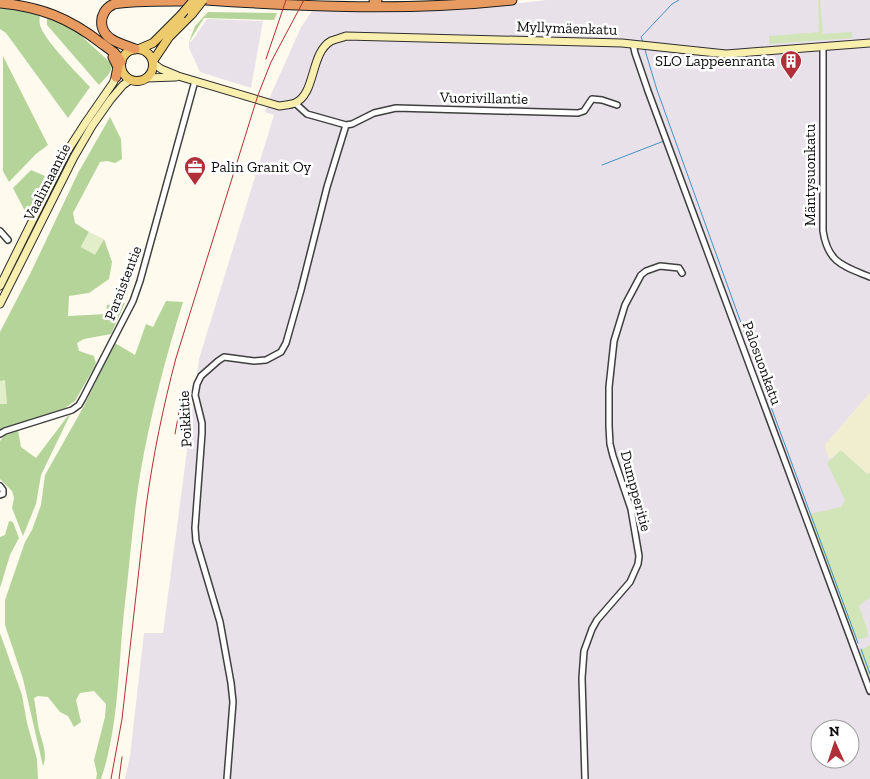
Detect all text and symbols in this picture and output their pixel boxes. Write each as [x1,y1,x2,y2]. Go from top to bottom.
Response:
street label: Myllymäenkatu [516,17,618,39]
building icon: SLO Lappeenranta [779,49,803,80]
place label: SLO Lappeenranta [655,52,775,70]
street label: Vuorivillantie [439,88,528,108]
street label: Mäntysuonkatu [801,123,819,226]
street label: Vaalimaantie [19,140,74,225]
office icon: Palin Granit Oy [183,155,207,186]
place label: Palin Granit Oy [211,158,312,176]
street label: Paraistentie [101,243,145,323]
street label: Palosuonkatu [739,319,786,408]
street label: Poikkitie [175,390,195,448]
street label: Dumpperitie [617,449,655,533]
north arrow [810,719,860,769]
text: N [829,723,840,740]

